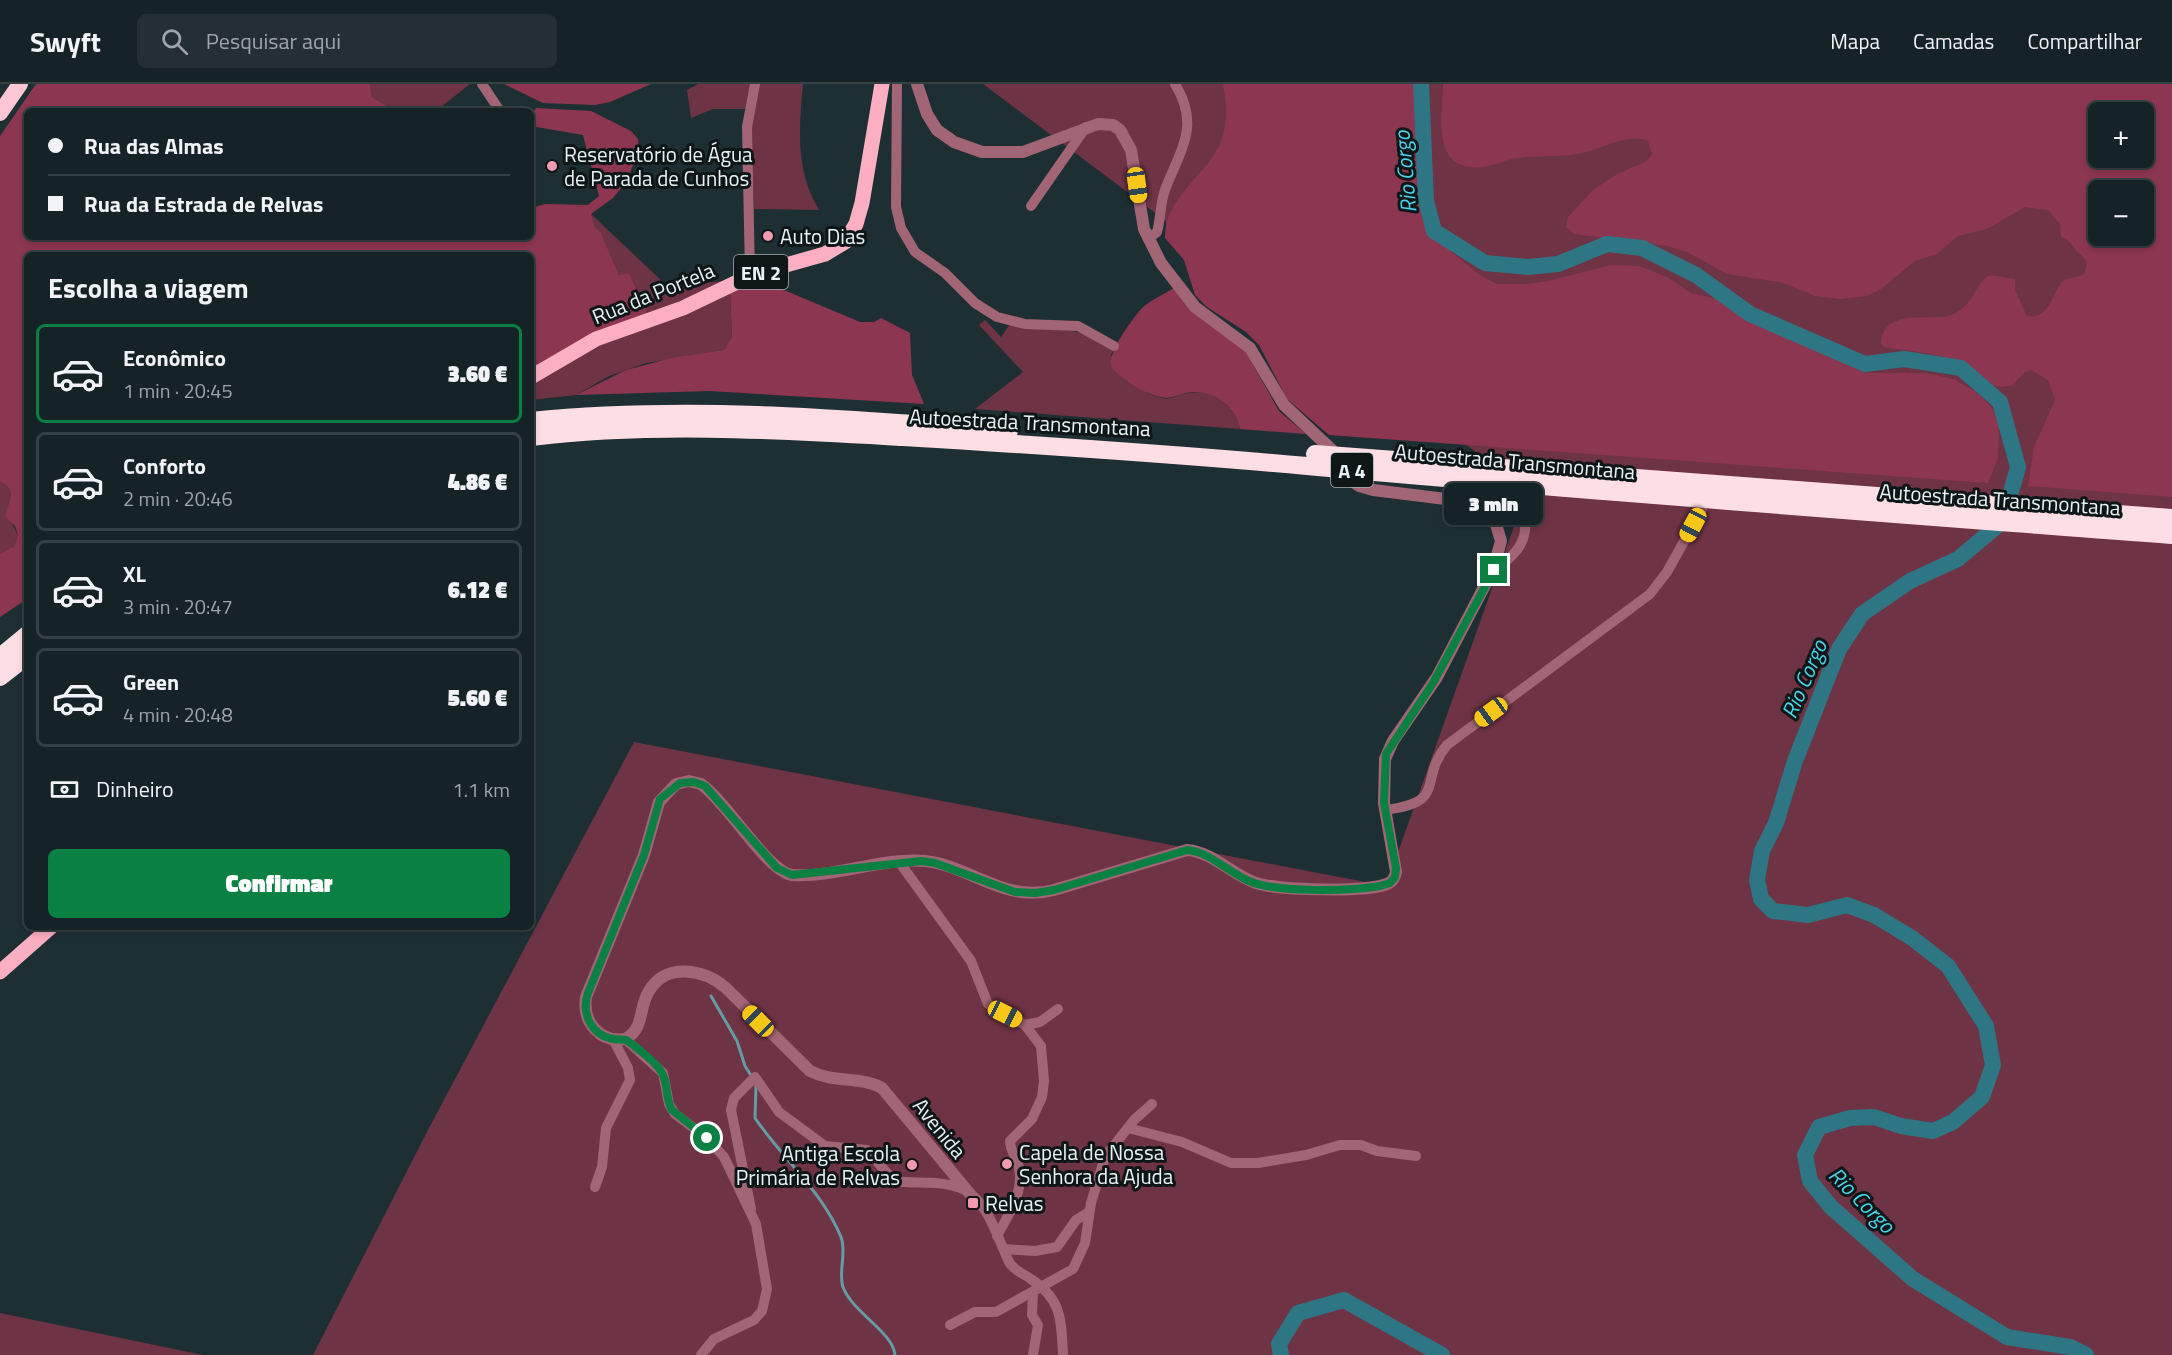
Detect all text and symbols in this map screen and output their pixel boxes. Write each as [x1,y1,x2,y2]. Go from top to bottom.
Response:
search box [137,14,557,68]
text: Swyft [30,20,101,63]
text: Pesquisar aqui [206,24,341,58]
icon: search [158,25,191,58]
text: Mapa [1830,25,1880,57]
text: Camadas [1913,25,1994,57]
text: Compartilhar [2027,25,2142,57]
map controls [2088,102,2154,246]
button: + [2088,102,2154,168]
water label: Rio Corgo [1384,128,1426,215]
text: Rua das Almas [84,129,224,163]
place label: Reservatório de Água de Parada de Cunhos [564,138,753,194]
marker: Reservatório de Água de Parada de Cunhos [545,159,559,173]
car [1126,166,1148,204]
button: − [2088,180,2154,246]
text: Rua da Estrada de Relvas [84,187,323,221]
place label: Auto Dias [780,220,865,252]
marker: Auto Dias [761,229,775,243]
street label: Rua da Portela [587,254,719,332]
road number: EN 2 [734,255,788,289]
text: Escolha a viagem [48,267,249,308]
text: Econômico [123,341,226,375]
icon: car [51,347,105,401]
text: 3.60 € [448,357,507,391]
text: 1 min · 20:45 [123,375,233,406]
street label: Autoestrada Transmontana [909,400,1152,444]
street label: Autoestrada Transmontana [1393,435,1637,488]
text: Conforto [123,449,206,483]
road number: A 4 [1331,453,1373,487]
icon: car [51,455,105,509]
text: 4.86 € [448,465,507,499]
street label: Autoestrada Transmontana [1878,475,2122,523]
text: 2 min · 20:46 [123,483,233,514]
callout: 3 min [1444,483,1544,525]
text: 3 min [1469,488,1518,519]
car [1677,505,1709,545]
route end [1480,556,1507,583]
text: XL [123,557,146,591]
icon: car [51,563,105,617]
text: 6.12 € [448,573,507,607]
text: 3 min · 20:47 [123,591,233,622]
water label: Rio Corgo [1772,633,1836,724]
text: Green [123,665,179,699]
icon: car [51,671,105,725]
text: 5.60 € [448,681,507,715]
car [1471,694,1511,730]
text: 4 min · 20:48 [123,699,233,730]
text: Dinheiro [96,772,174,806]
icon: cash [48,773,81,806]
text: 1.1 km [453,774,510,805]
button: Confirmar [48,849,510,918]
car [985,998,1025,1030]
car [739,1002,777,1040]
street label: Avenida [905,1091,975,1166]
route start [693,1124,720,1151]
place label: Capela de Nossa Senhora da Ajuda [1019,1136,1174,1192]
place label: Antiga Escola Primária de Relvas [736,1137,900,1193]
marker: Capela de Nossa Senhora da Ajuda [1000,1157,1014,1171]
marker: Antiga Escola Primária de Relvas [905,1158,919,1172]
water label: Rio Corgo [1821,1159,1904,1242]
place label: Relvas [985,1187,1043,1219]
marker: Relvas [966,1196,980,1210]

